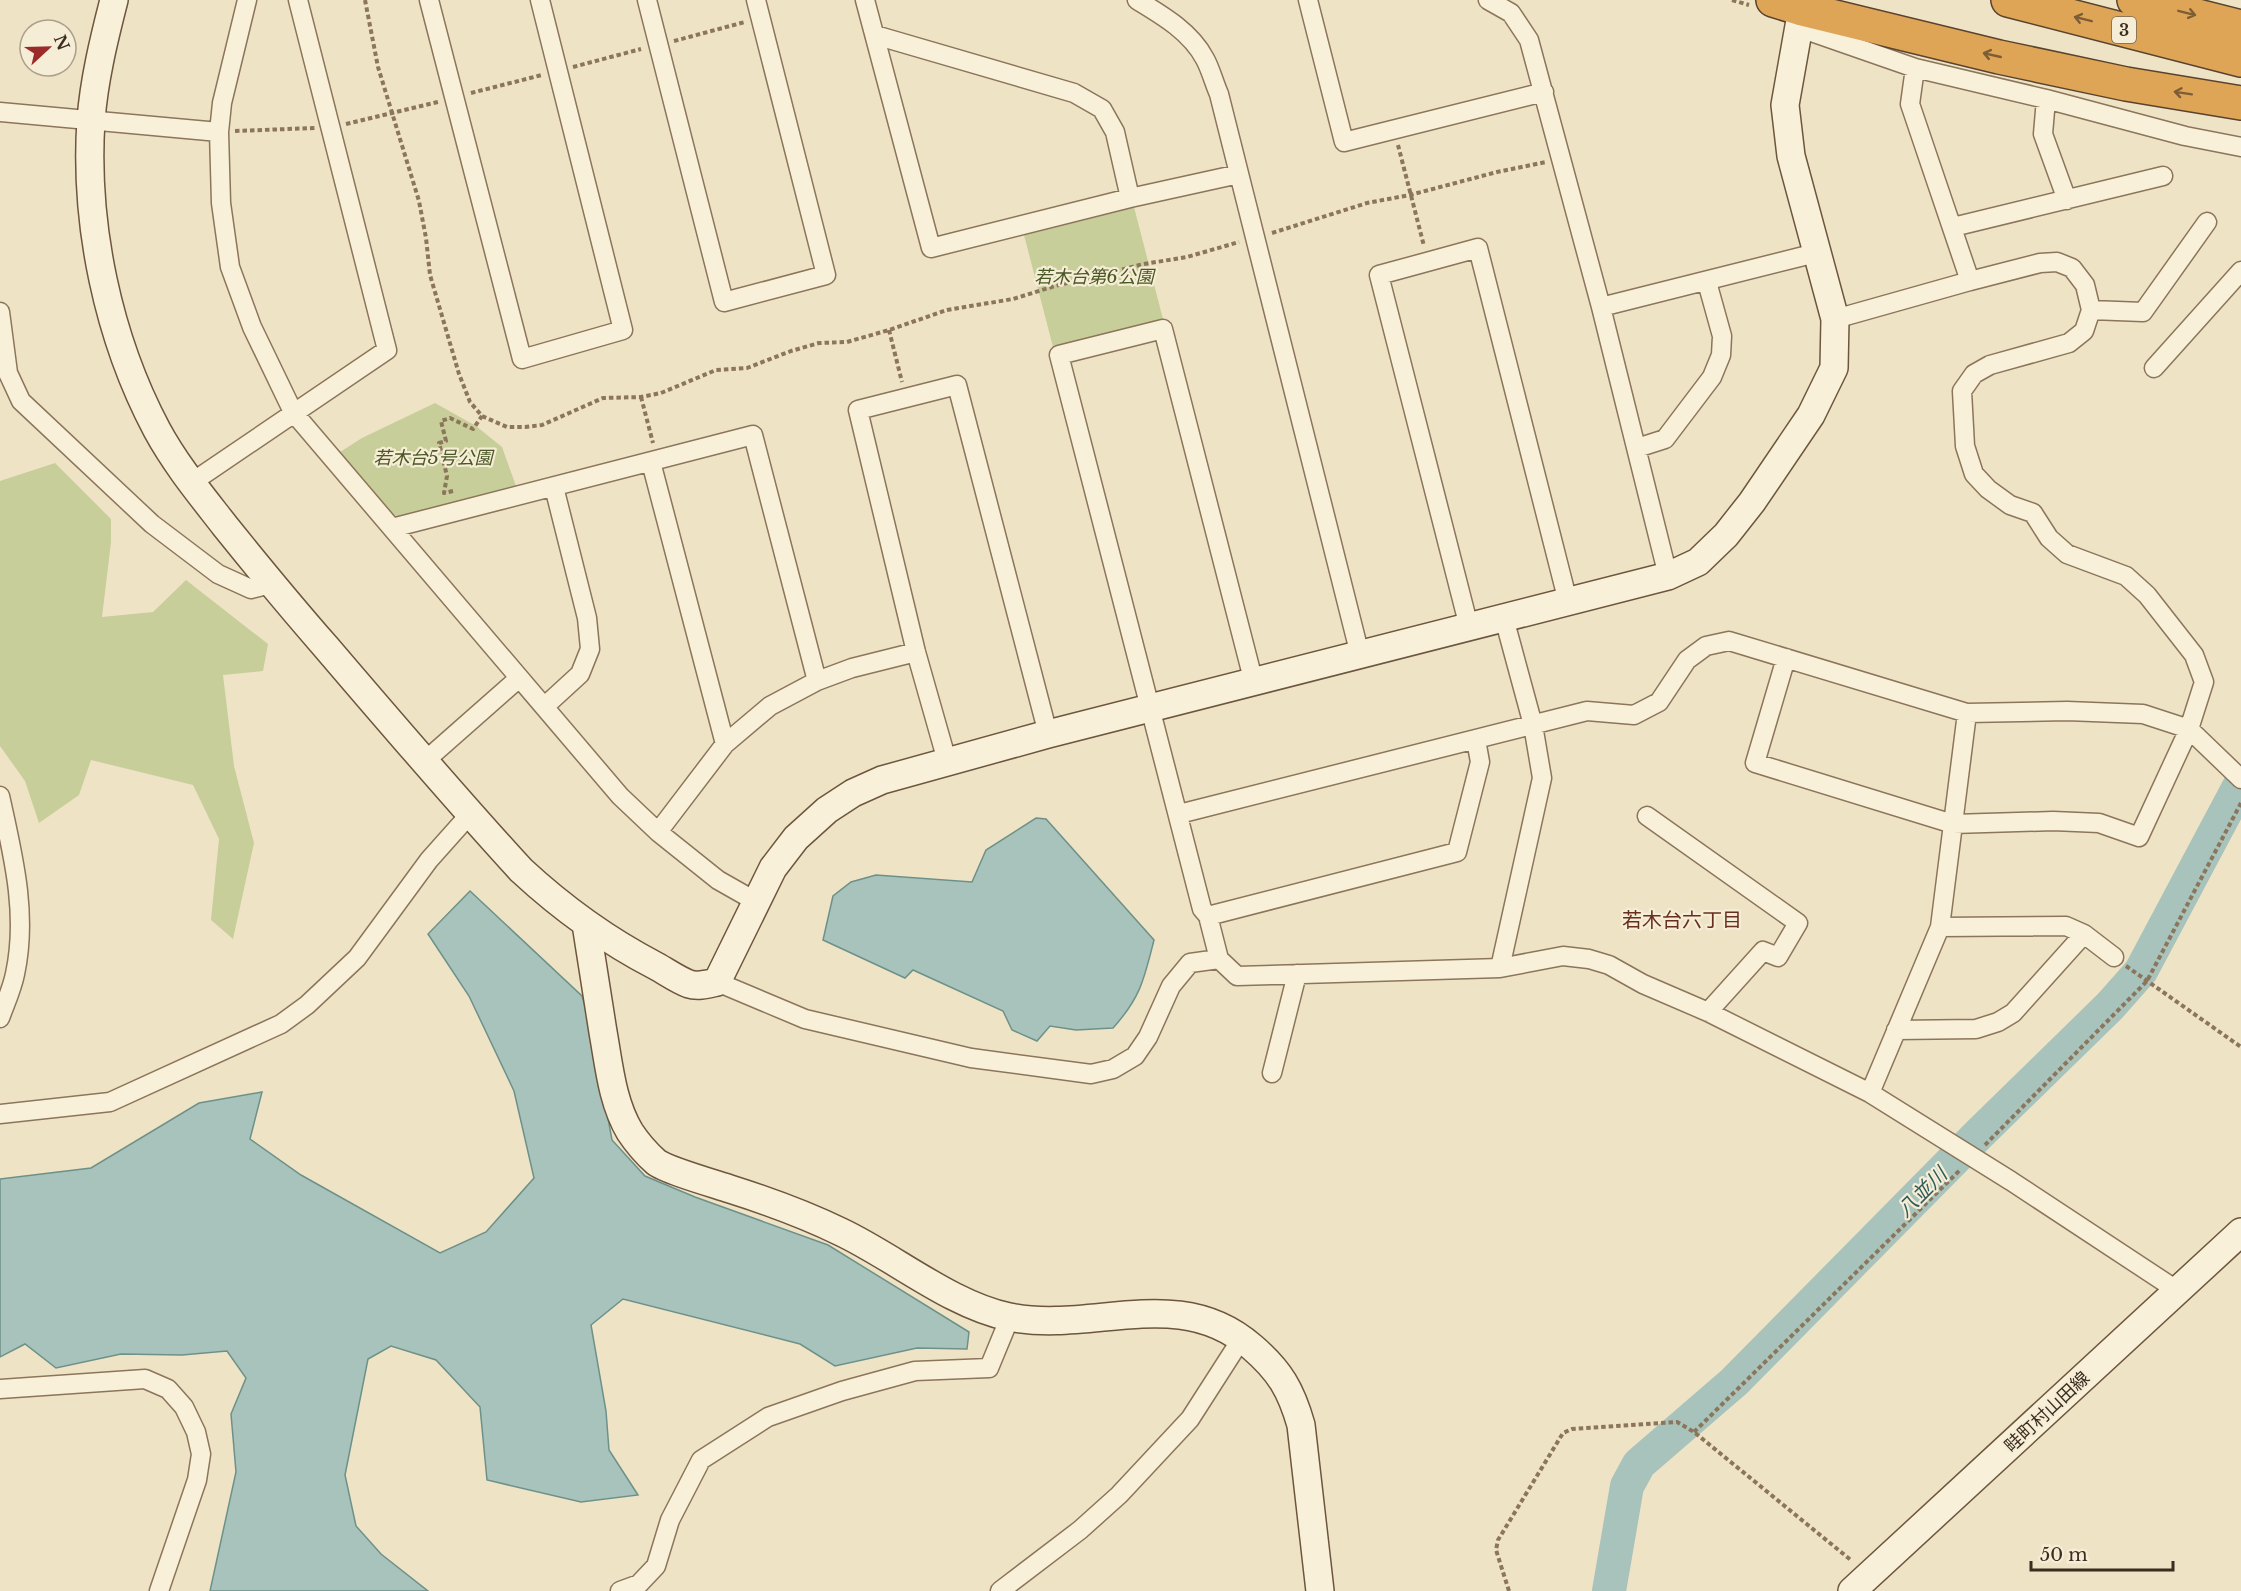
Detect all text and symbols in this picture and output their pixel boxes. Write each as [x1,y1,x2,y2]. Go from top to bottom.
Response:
one-way arrow [2178,8,2197,20]
one-way arrow [2073,13,2092,24]
road number: 3 [2112,17,2136,43]
north arrow [18,18,78,78]
text: N [50,32,74,53]
one-way arrow [1983,49,2002,60]
one-way arrow [2174,87,2194,98]
park label: 若木台第6公園 [1034,266,1157,288]
park label: 若木台5号公園 [374,447,495,469]
district label: 若木台六丁目 [1622,908,1742,932]
water label: 八並川 [1892,1161,1953,1222]
street label: 畦町村山田線 [2000,1367,2094,1457]
scale bar [2031,1534,2174,1572]
text: 50 m [2040,1544,2088,1566]

